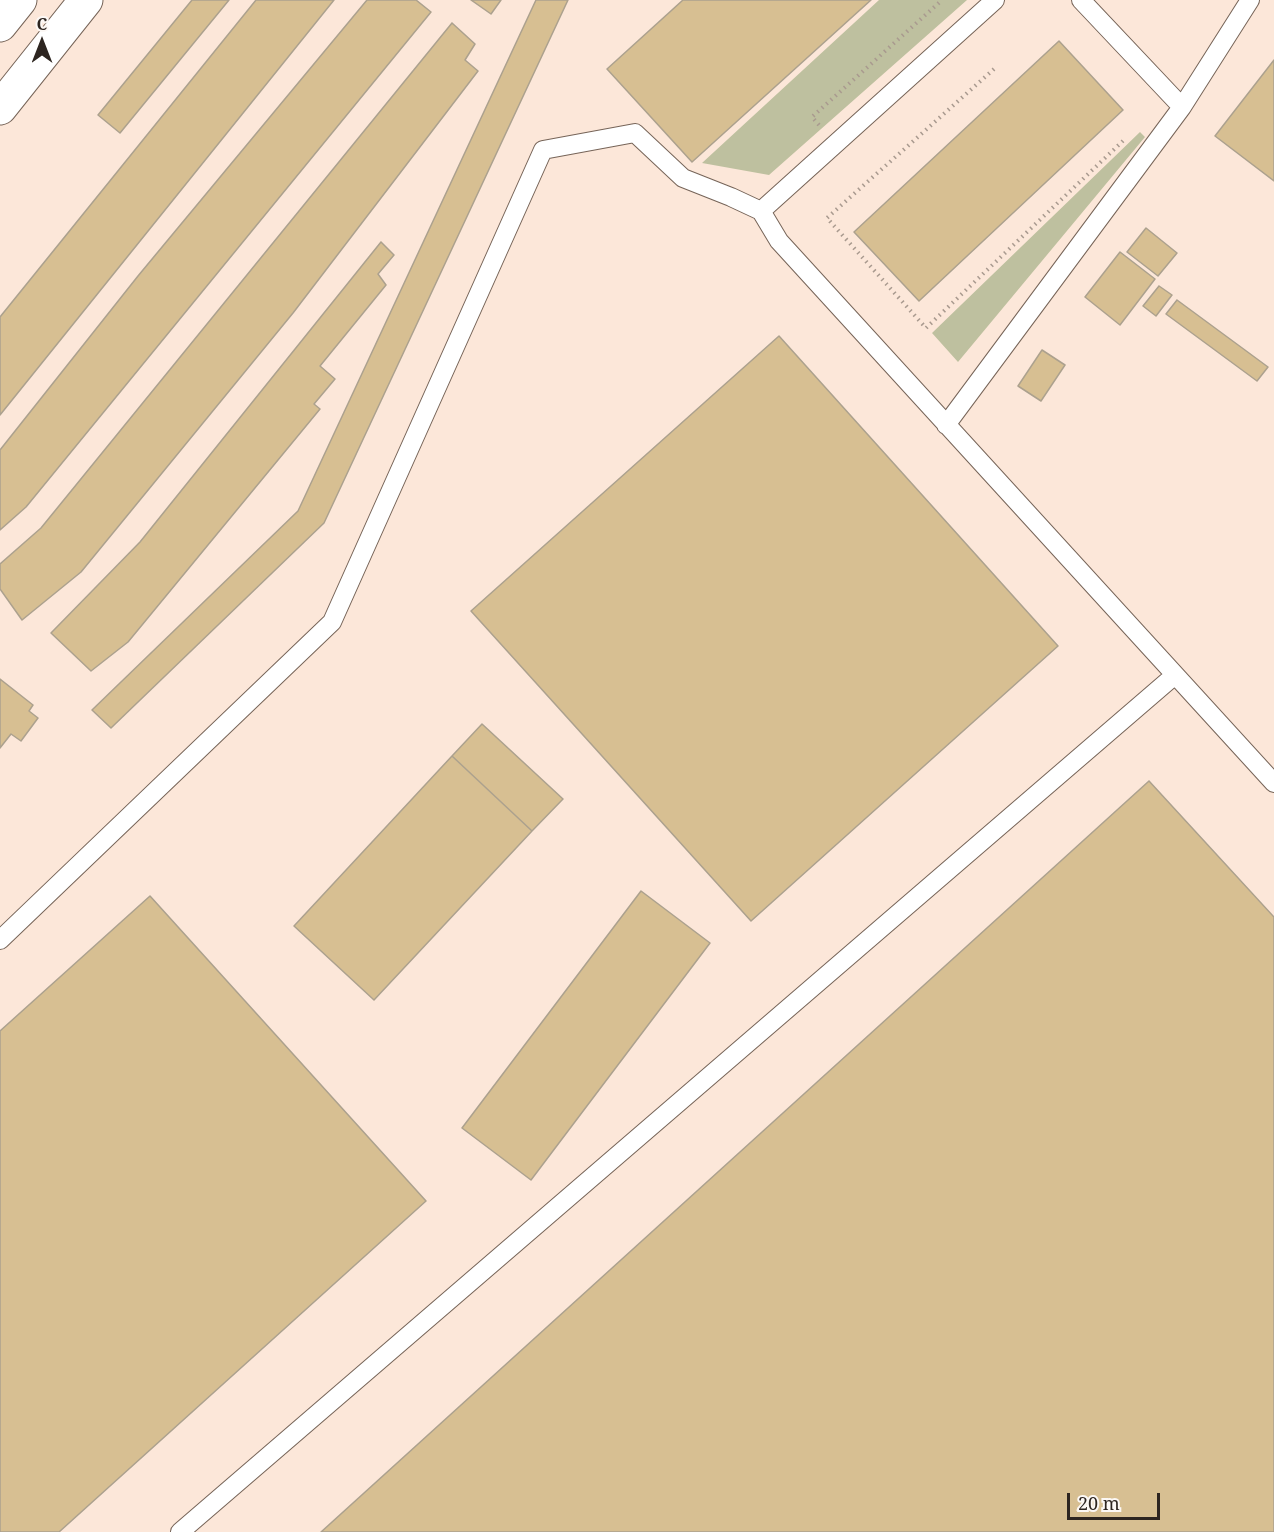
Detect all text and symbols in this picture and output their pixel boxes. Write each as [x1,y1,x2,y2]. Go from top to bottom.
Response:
north arrow [12,12,72,72]
text: С [37,13,47,35]
scale bar [1070,1481,1163,1519]
text: 20 m [1078,1491,1120,1515]

